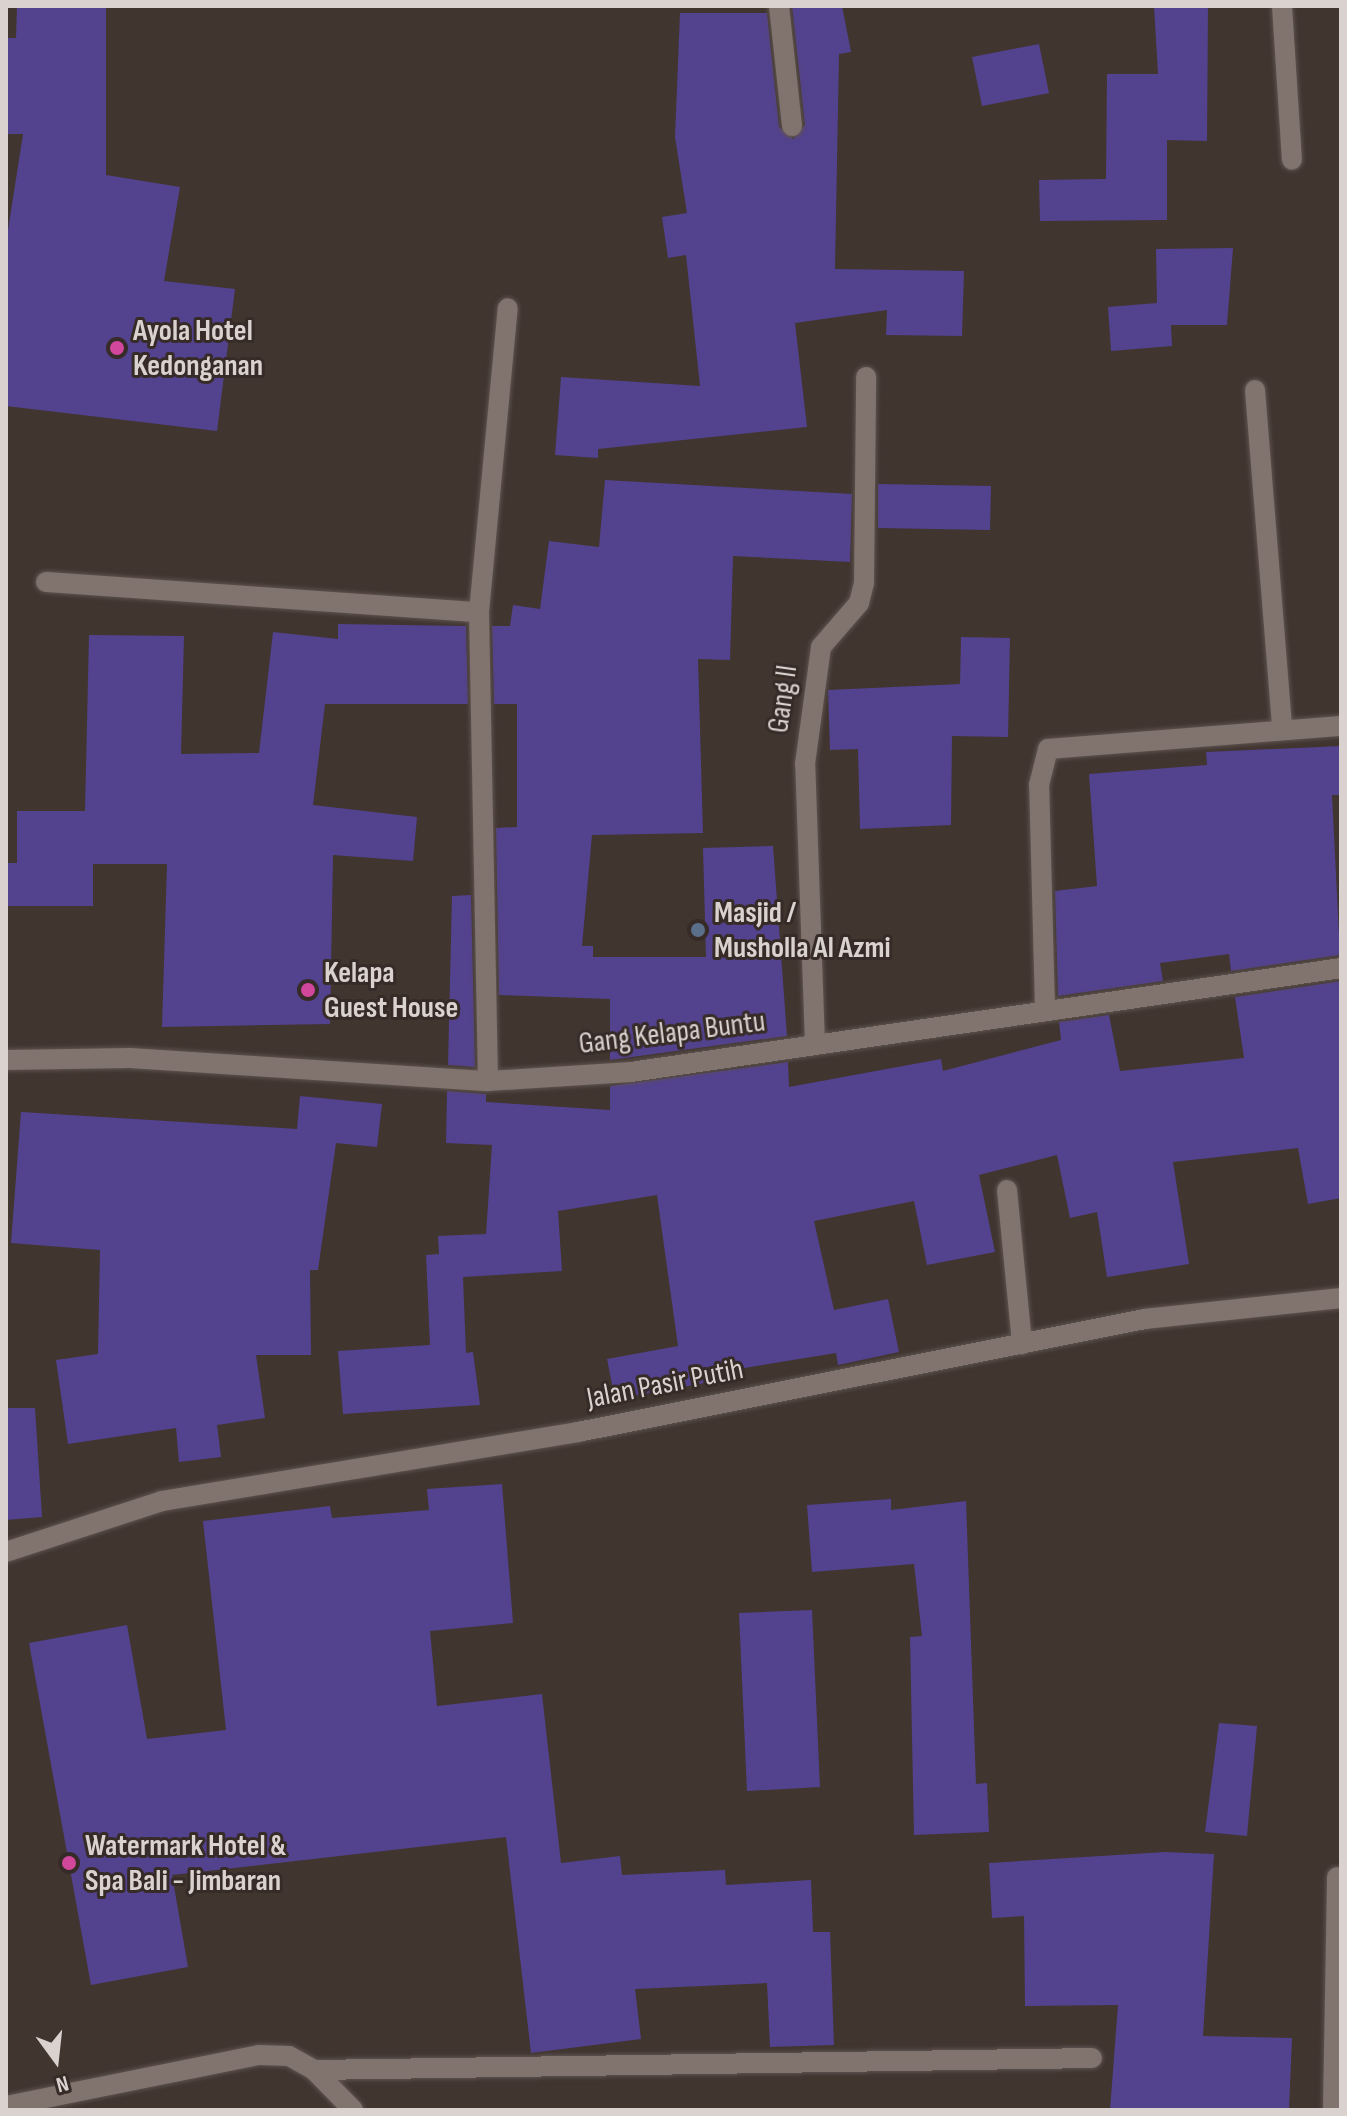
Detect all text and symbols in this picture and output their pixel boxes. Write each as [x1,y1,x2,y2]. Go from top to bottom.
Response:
place label: Ayola Hotel Kedonganan [133,313,263,384]
marker: Ayola Hotel Kedonganan [108,339,126,357]
street label: Gang II [760,663,806,735]
place label: Masjid / Musholla Al Azmi [714,895,891,966]
marker: Masjid / Musholla Al Azmi [689,921,707,939]
place label: Kelapa Guest House [324,955,458,1026]
marker: Kelapa Guest House [299,981,317,999]
street label: Gang Kelapa Buntu [577,1004,767,1062]
street label: Jalan Pasir Putih [584,1351,746,1417]
place label: Watermark Hotel & Spa Bali - Jimbaran [85,1828,286,1898]
marker: Watermark Hotel & Spa Bali - Jimbaran [60,1854,78,1872]
north arrow [16,2020,96,2100]
text: N [53,2069,72,2098]

